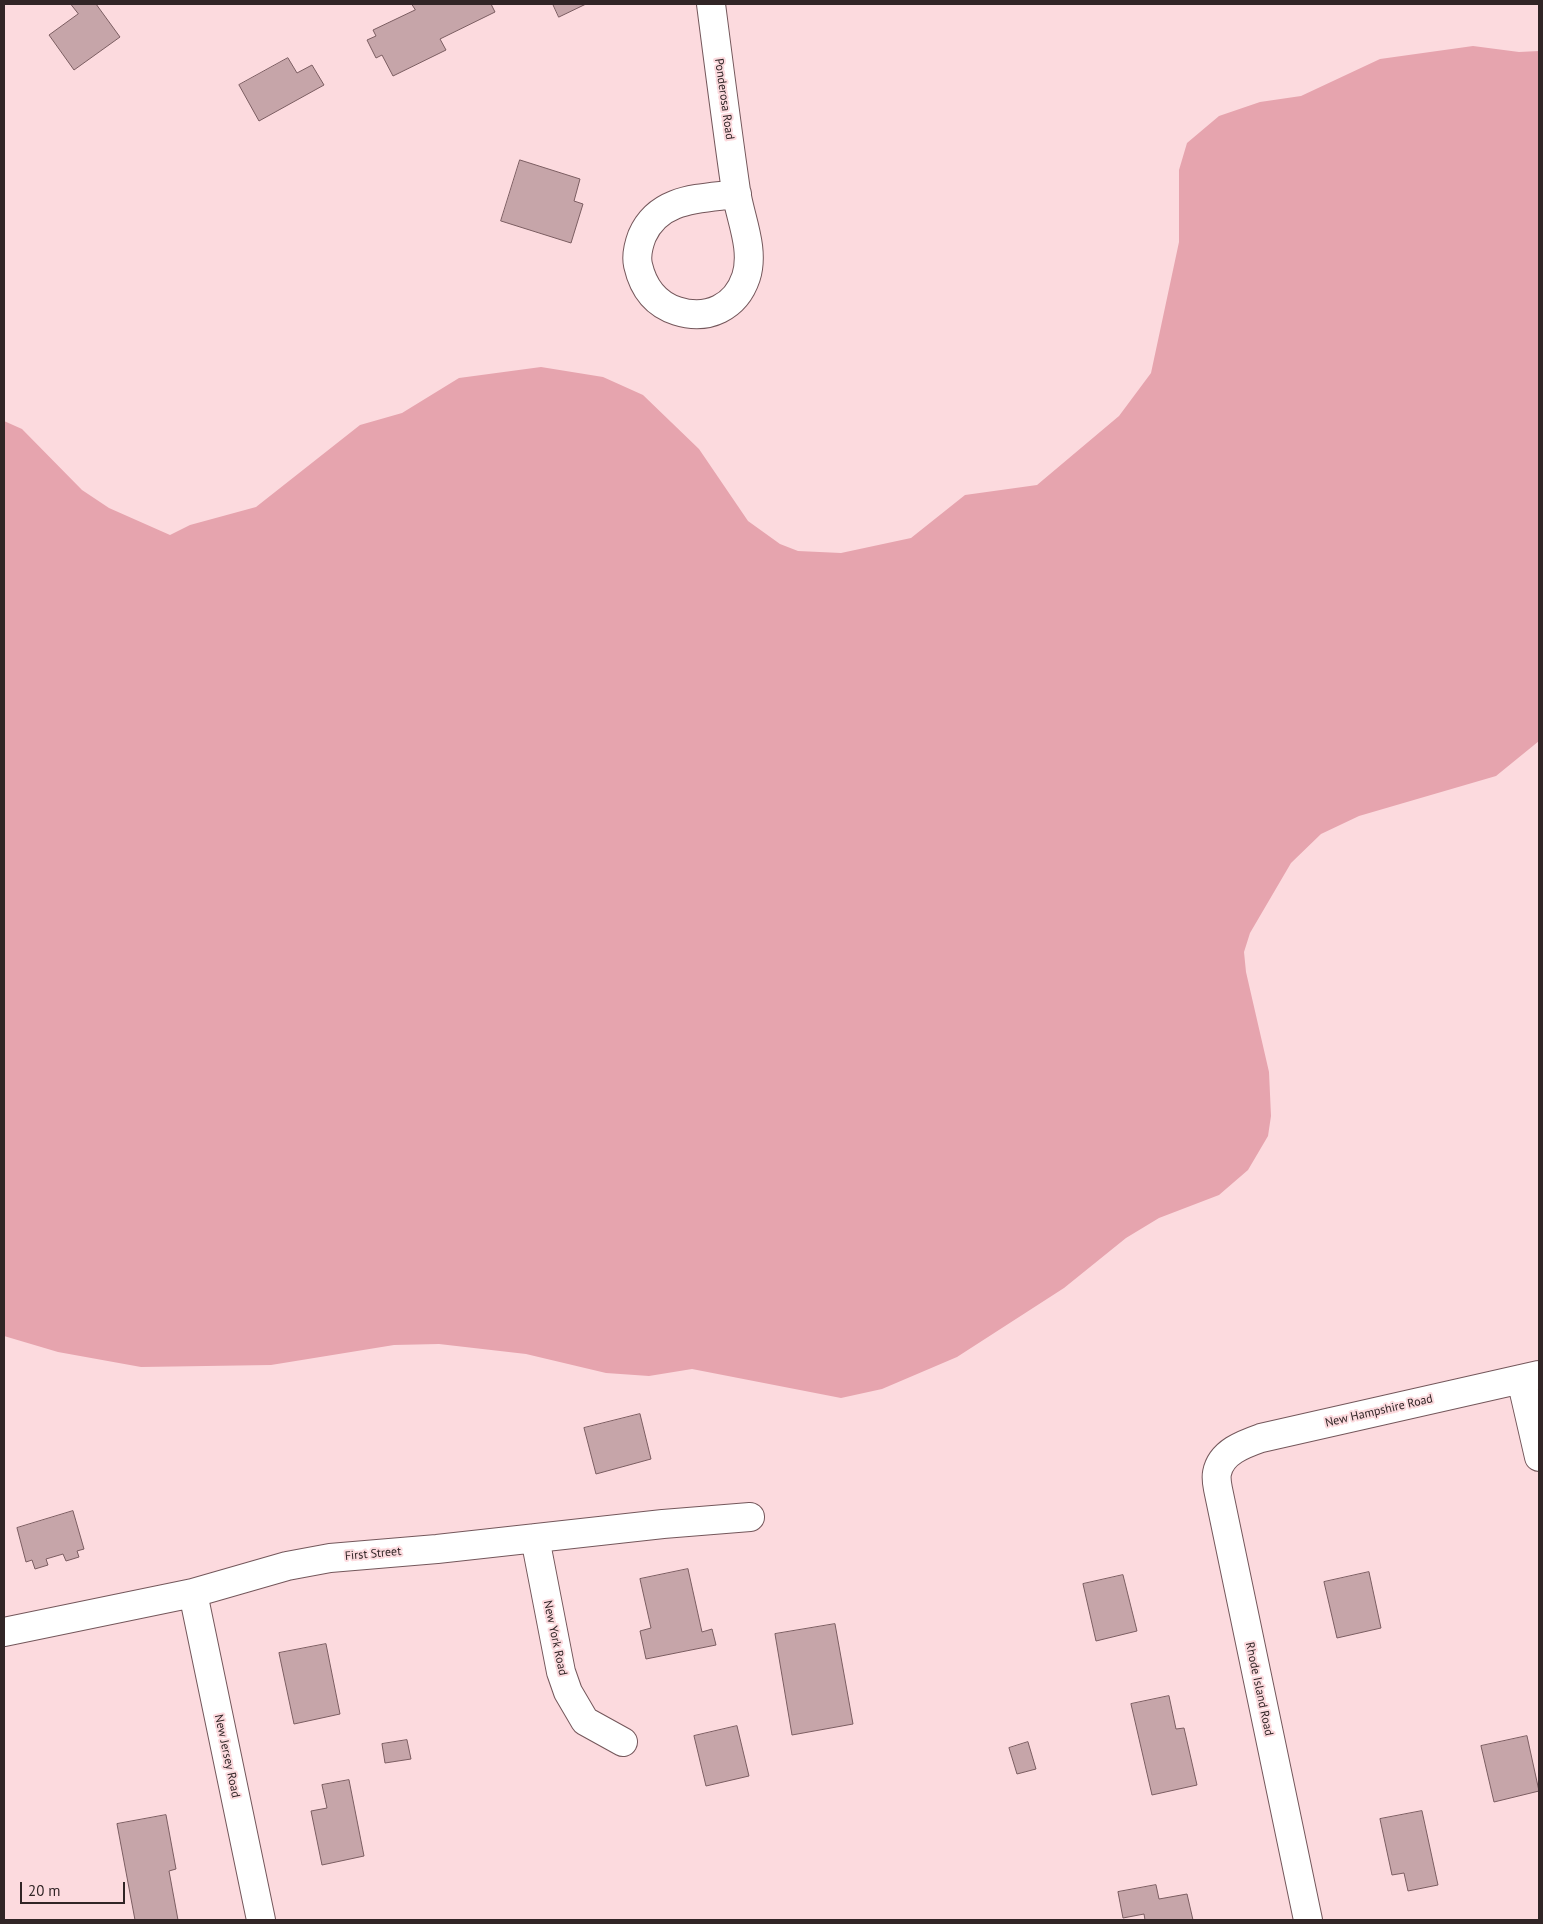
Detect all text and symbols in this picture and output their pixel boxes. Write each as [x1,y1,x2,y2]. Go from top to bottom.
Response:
street label: Ponderosa Road [711,57,737,141]
street label: New Hampshire Road [1324,1392,1434,1430]
street label: First Street [344,1544,402,1564]
street label: New York Road [540,1599,570,1677]
street label: Rhode Island Road [1242,1641,1276,1737]
street label: New Jersey Road [211,1713,243,1799]
scale bar [22,1872,128,1904]
text: 20 m [28,1881,61,1900]

